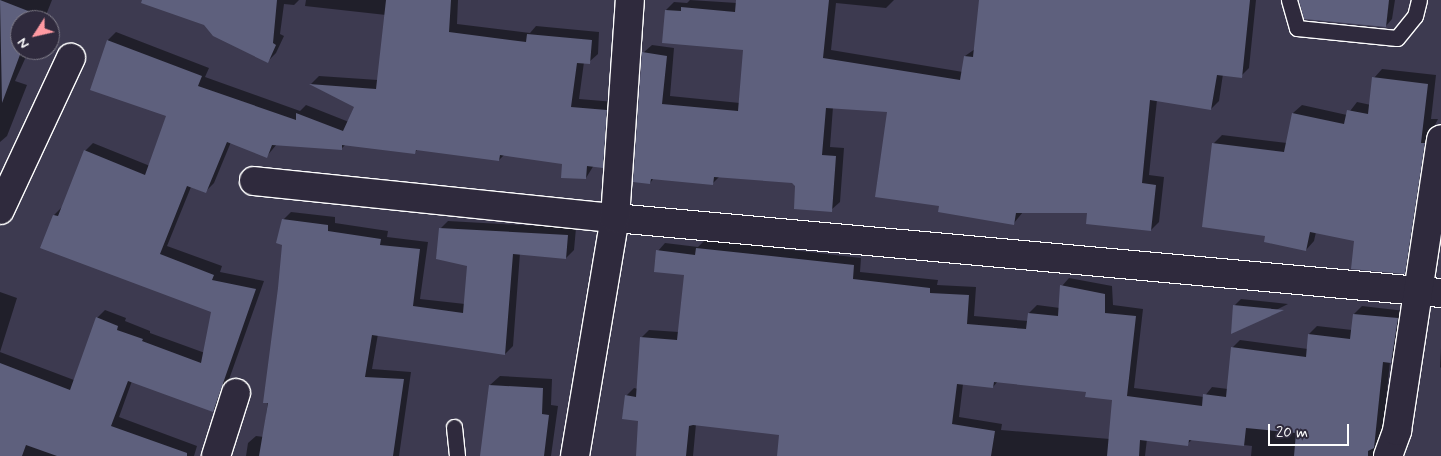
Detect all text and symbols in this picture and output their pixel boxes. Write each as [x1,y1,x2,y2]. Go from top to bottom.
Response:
north arrow [10,10,60,60]
text: N [13,34,34,52]
scale bar [1271,414,1352,446]
text: 20 m [1276,423,1308,443]

